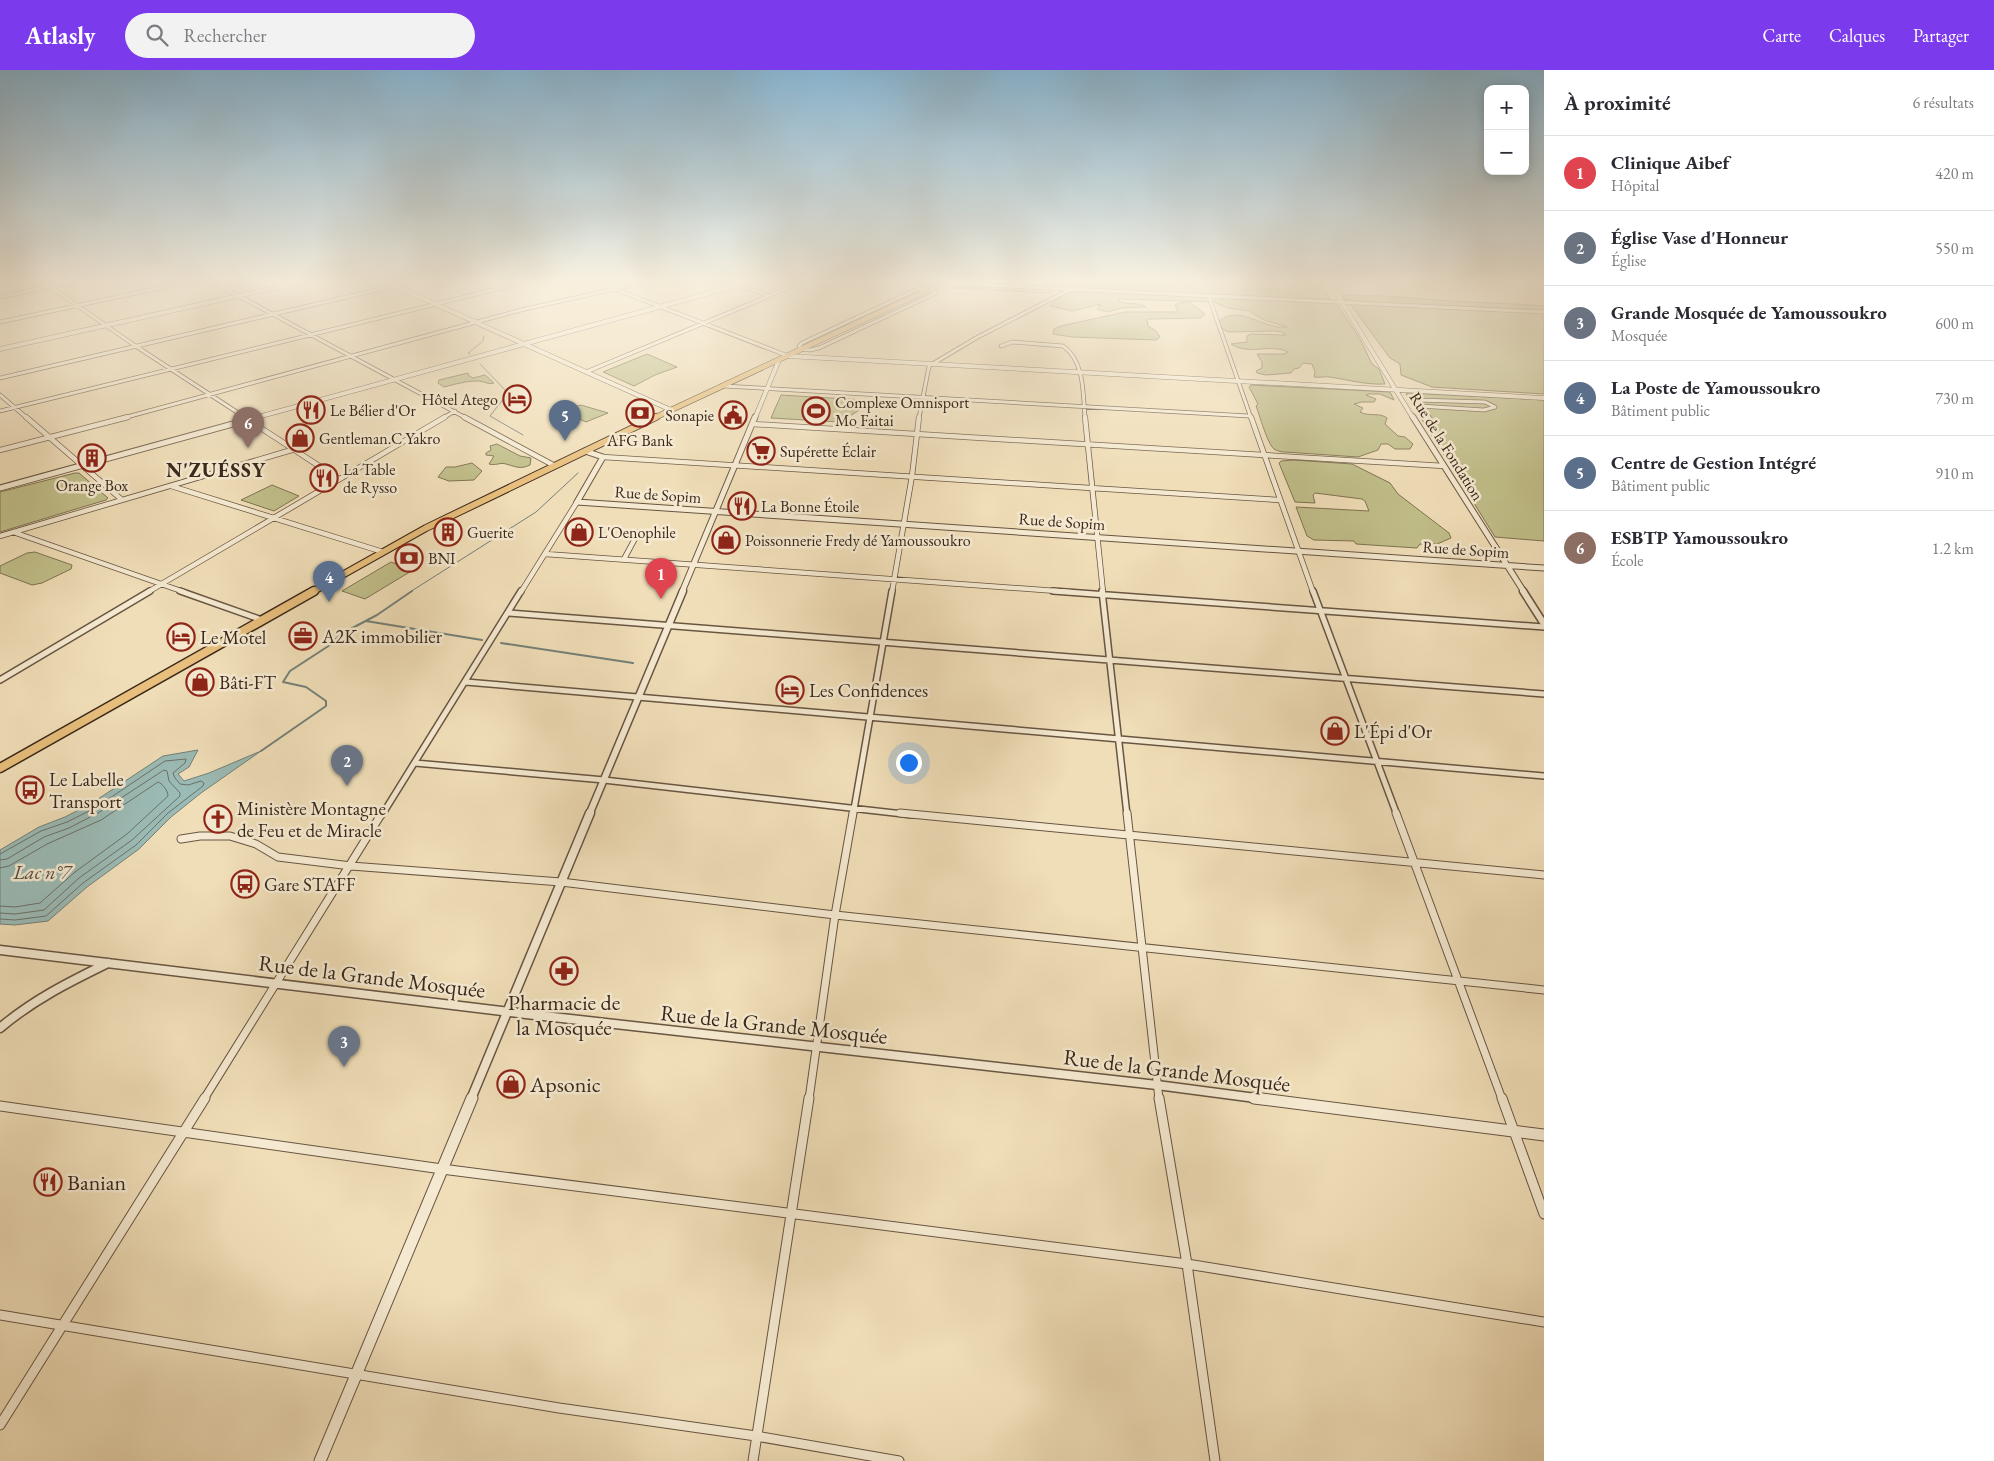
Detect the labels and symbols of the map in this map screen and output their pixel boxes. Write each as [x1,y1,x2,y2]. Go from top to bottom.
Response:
hotel icon: Hôtel Atego [502,384,532,414]
street label: Rue de la Fondation [1405,388,1489,505]
place label: Hôtel Atego [422,389,498,410]
place label: Complexe Omnisport Mo Faitai [835,392,969,431]
restaurant icon: Le Bélier d'Or [296,395,326,425]
sports icon: Complexe Omnisport Mo Faitai [801,396,831,426]
bank icon: AFG Bank [625,398,655,428]
place label: Le Bélier d'Or [330,400,416,421]
pin: 5 [549,400,581,441]
public building icon: Sonapie [718,400,748,430]
place label: Sonapie [665,405,714,426]
pin: 6 [232,407,264,448]
shop icon: Gentleman.C Yakro [285,423,315,453]
place label: Gentleman.C Yakro [319,428,440,449]
place label: AFG Bank [606,430,673,451]
supermarket icon: Supérette Éclair [746,436,776,466]
place label: Supérette Éclair [780,441,877,462]
building icon: Orange Box [77,443,107,473]
district label: N'ZUÉSSY [166,457,266,483]
place label: La Table de Rysso [343,459,397,498]
restaurant icon: La Table de Rysso [309,463,339,493]
place label: Orange Box [56,475,128,496]
street label: Rue de Sopim [614,481,703,508]
restaurant icon: La Bonne Étoile [727,491,757,521]
place label: La Bonne Étoile [761,496,859,517]
street label: Rue de Sopim [1018,508,1107,535]
building icon: Guerite [433,517,463,547]
shop icon: L'Oenophile [564,517,594,547]
place label: Guerite [467,522,514,543]
place label: L'Oenophile [598,522,676,543]
shop icon: Poissonnerie Fredy dé Yamoussoukro [711,525,741,555]
place label: Poissonnerie Fredy dé Yamoussoukro [745,530,971,551]
street label: Rue de Sopim [1422,536,1511,563]
bank icon: BNI [394,543,424,573]
place label: BNI [428,548,456,569]
pin: 1 [645,558,677,599]
pin: 4 [313,561,345,602]
office icon: A2K immobilier [288,621,318,651]
hotel icon: Le Motel [166,622,196,652]
place label: A2K immobilier [321,624,443,649]
place label: Le Motel [200,625,267,650]
shop icon: Bâti-FT [185,667,215,697]
place label: Bâti-FT [219,670,276,695]
hotel icon: Les Confidences [775,675,805,705]
place label: Les Confidences [809,678,928,703]
shop icon: L'Épi d'Or [1320,716,1350,746]
place label: L'Épi d'Or [1354,719,1433,744]
pin: 2 [331,745,363,786]
your location [896,750,922,776]
place label: Le Labelle Transport [49,767,124,814]
bus stop icon: Le Labelle Transport [15,775,45,805]
place label: Ministère Montagne de Feu et de Miracle [237,796,386,843]
church icon: Ministère Montagne de Feu et de Miracle [203,804,233,834]
water label: Lac n°7 [12,859,73,885]
bus stop icon: Gare STAFF [230,869,260,899]
place label: Gare STAFF [264,872,356,897]
street label: Rue de la Grande Mosquée [257,948,487,1005]
pharmacy icon: Pharmacie de la Mosquée [549,956,579,986]
place label: Pharmacie de la Mosquée [508,988,621,1042]
street label: Rue de la Grande Mosquée [659,998,889,1051]
pin: 3 [328,1026,360,1067]
street label: Rue de la Grande Mosquée [1062,1042,1292,1099]
shop icon: Apsonic [496,1069,526,1099]
place label: Apsonic [529,1070,601,1099]
restaurant icon: Banian [33,1167,63,1197]
place label: Banian [67,1168,126,1197]

